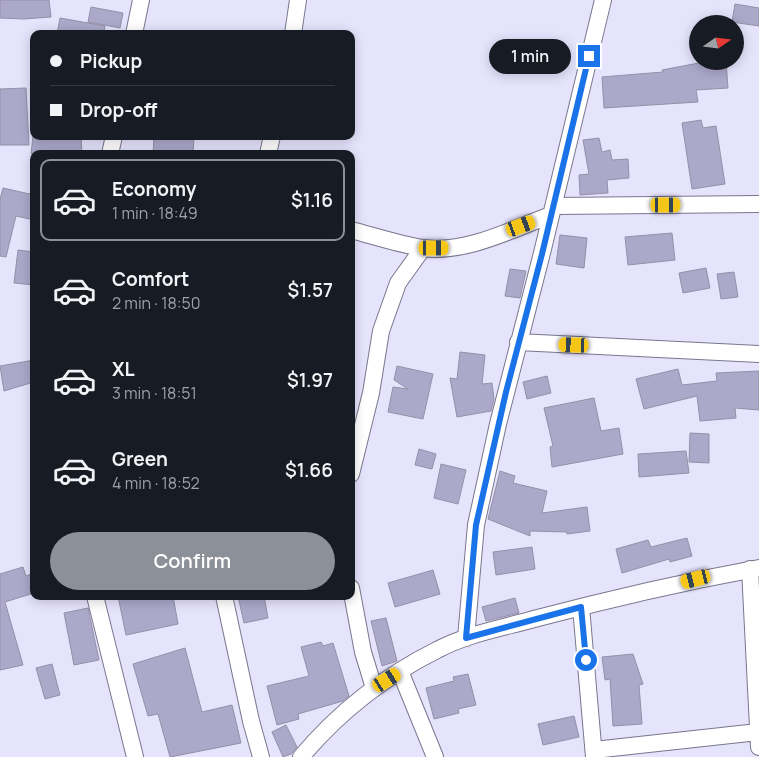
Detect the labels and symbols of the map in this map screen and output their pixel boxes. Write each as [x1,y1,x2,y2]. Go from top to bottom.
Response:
north arrow [689,15,744,70]
callout: 1 min [489,38,572,74]
route end [578,45,600,67]
car [651,198,681,213]
car [504,214,537,238]
car [419,241,449,256]
car [558,337,589,353]
car [679,568,712,590]
route start [575,649,597,671]
car [370,666,403,694]

